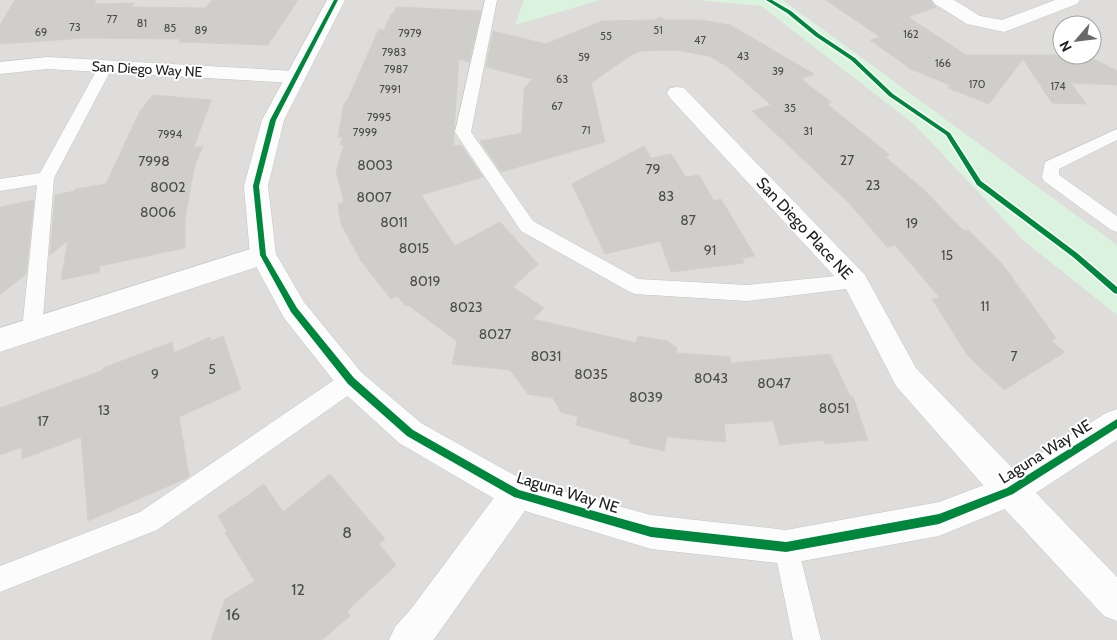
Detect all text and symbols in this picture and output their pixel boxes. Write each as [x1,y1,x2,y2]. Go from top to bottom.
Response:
house number: 77 [106,12,118,26]
north arrow [1052,15,1102,65]
house number: 81 [137,16,147,30]
house number: 73 [69,20,81,34]
house number: 85 [164,21,176,35]
house number: 89 [195,23,207,37]
house number: 51 [653,23,663,37]
house number: 69 [35,25,47,39]
house number: 7979 [398,26,422,40]
house number: 162 [903,27,919,41]
house number: 55 [600,29,612,43]
house number: 47 [694,33,706,47]
text: N [1055,38,1076,55]
house number: 7983 [382,45,406,59]
house number: 43 [737,49,749,63]
house number: 59 [578,50,590,64]
house number: 166 [935,56,951,70]
street label: San Diego Way NE [91,57,203,81]
house number: 7987 [384,62,408,76]
house number: 39 [772,64,784,78]
house number: 63 [556,72,568,86]
house number: 170 [969,77,986,91]
house number: 174 [1050,79,1066,93]
house number: 7991 [379,82,401,96]
house number: 67 [551,99,563,113]
house number: 35 [784,101,796,115]
house number: 7995 [367,110,391,124]
house number: 71 [581,123,591,137]
house number: 31 [803,124,813,138]
house number: 7999 [353,125,377,139]
house number: 7994 [158,127,183,141]
house number: 27 [840,151,854,169]
house number: 7998 [138,152,170,170]
house number: 8003 [357,156,393,174]
house number: 79 [646,160,661,178]
street label: San Diego Place NE [752,173,857,283]
house number: 23 [866,176,880,194]
house number: 8002 [150,178,186,196]
house number: 83 [658,187,674,205]
house number: 8007 [357,188,391,206]
house number: 8006 [140,203,176,221]
house number: 87 [680,211,696,229]
house number: 8011 [380,213,408,231]
house number: 19 [906,214,918,232]
house number: 8015 [399,239,429,257]
house number: 91 [704,241,716,259]
house number: 15 [941,246,953,264]
house number: 8019 [410,272,440,290]
house number: 11 [980,297,990,315]
house number: 8023 [449,298,483,316]
house number: 8027 [479,325,511,343]
house number: 8031 [531,347,561,365]
house number: 7 [1010,347,1018,365]
house number: 5 [208,360,216,378]
house number: 9 [151,365,159,383]
house number: 8035 [574,365,608,383]
house number: 8043 [694,369,728,387]
house number: 8047 [757,374,791,392]
house number: 8039 [629,388,663,406]
house number: 8051 [819,399,849,417]
house number: 13 [98,401,110,419]
house number: 17 [37,412,49,430]
street label: Laguna Way NE [995,415,1095,488]
street label: Laguna Way NE [514,468,621,517]
house number: 8 [342,523,352,542]
house number: 12 [291,580,305,599]
house number: 16 [226,605,240,624]

